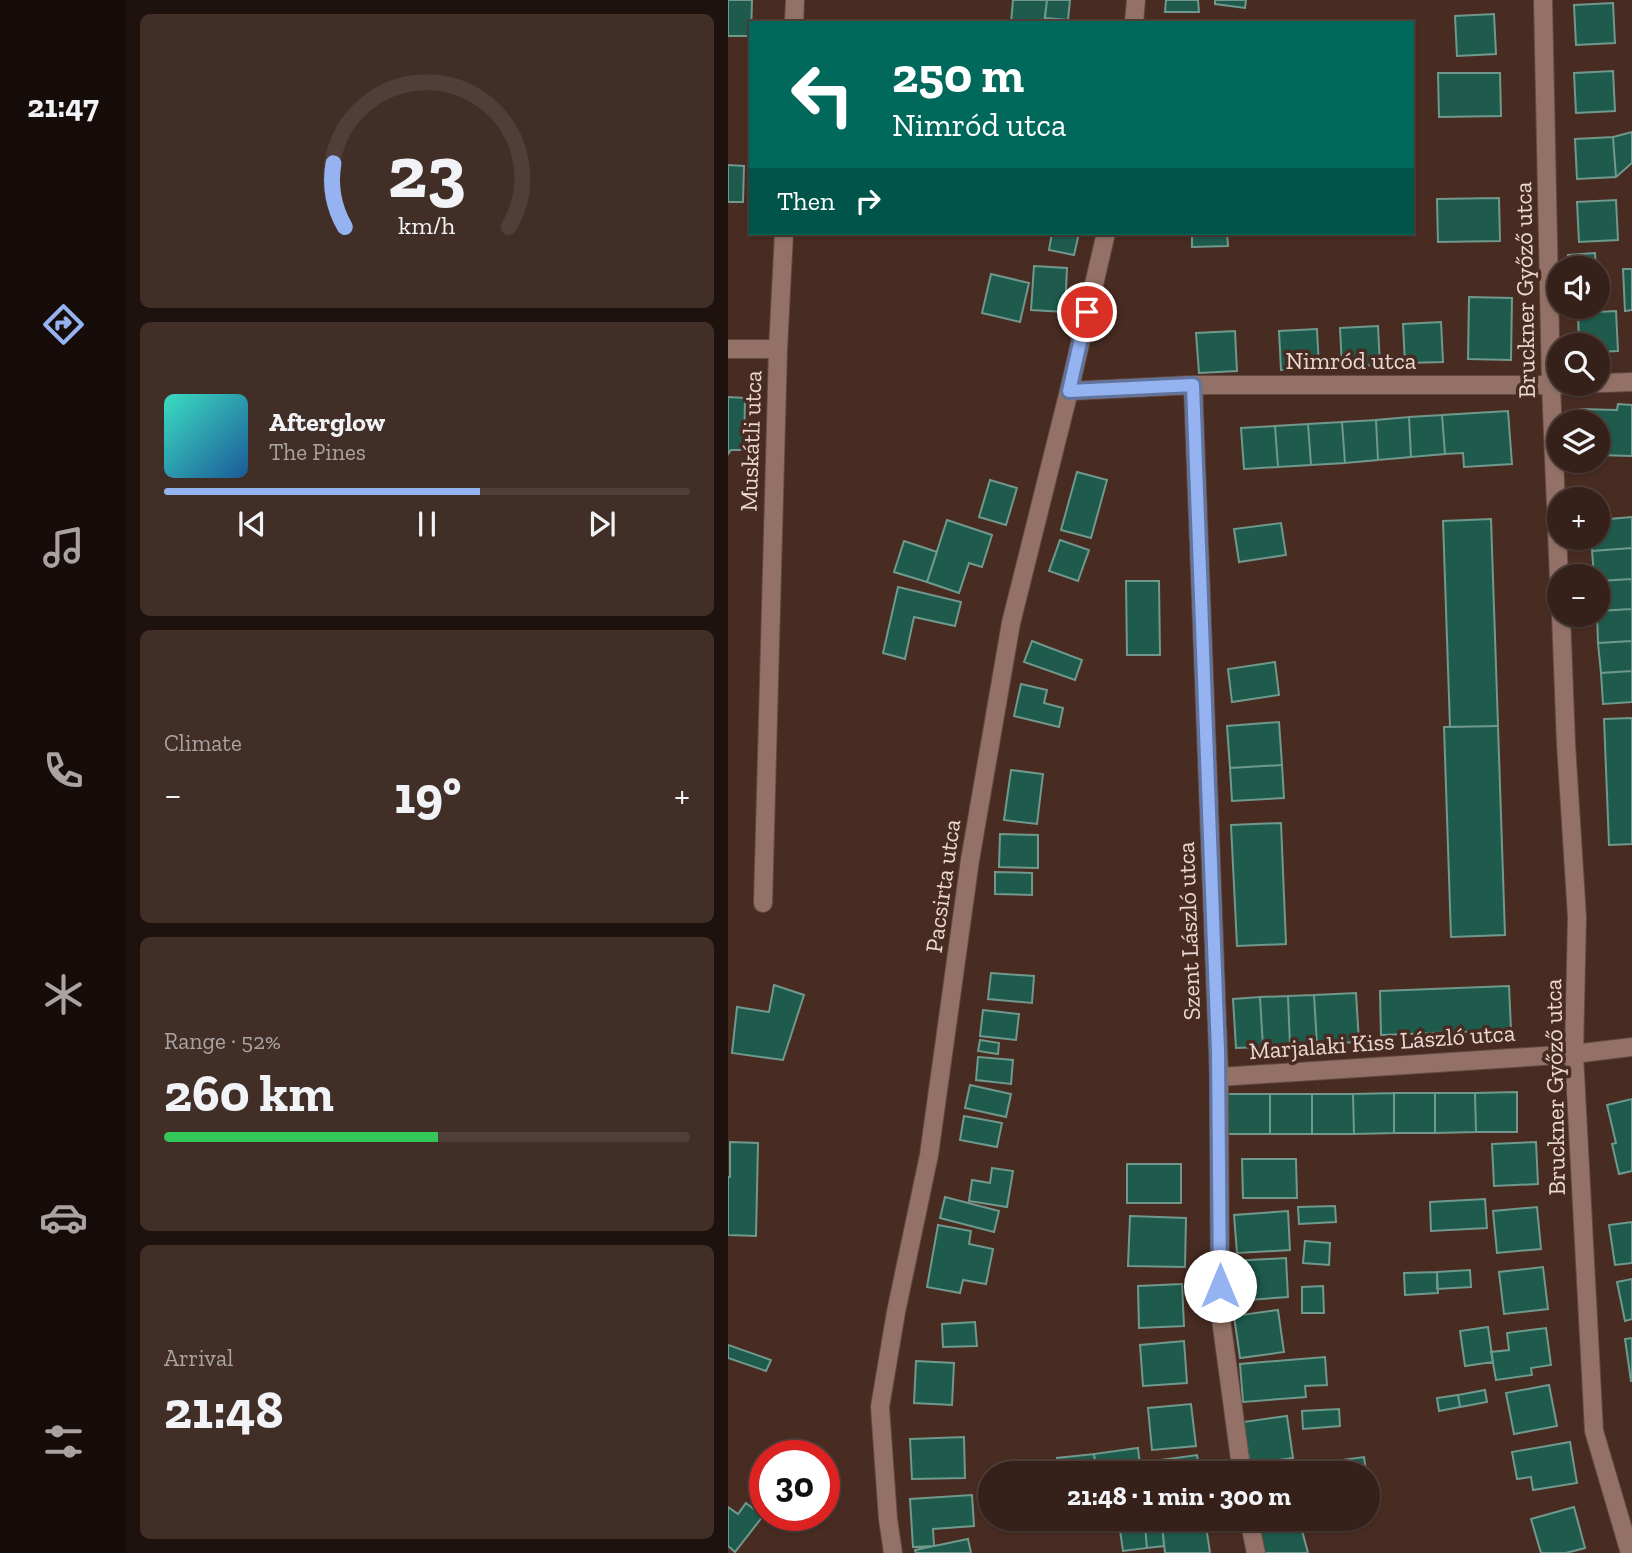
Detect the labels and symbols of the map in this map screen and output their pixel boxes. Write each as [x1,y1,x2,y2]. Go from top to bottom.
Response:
street label: Bruckner Győző utca [1508,181,1541,399]
pin [1057,282,1117,342]
street label: Nimród utca [1286,346,1417,375]
street label: Muskátli utca [734,369,767,512]
street label: Pacsirta utca [919,817,966,955]
street label: Szent László utca [1171,841,1206,1021]
street label: Bruckner Győző utca [1538,978,1571,1196]
street label: Marjalaki Kiss László utca [1248,1018,1517,1065]
position arrow [1183,1249,1257,1323]
speed limit sign: 30 [749,1440,840,1531]

